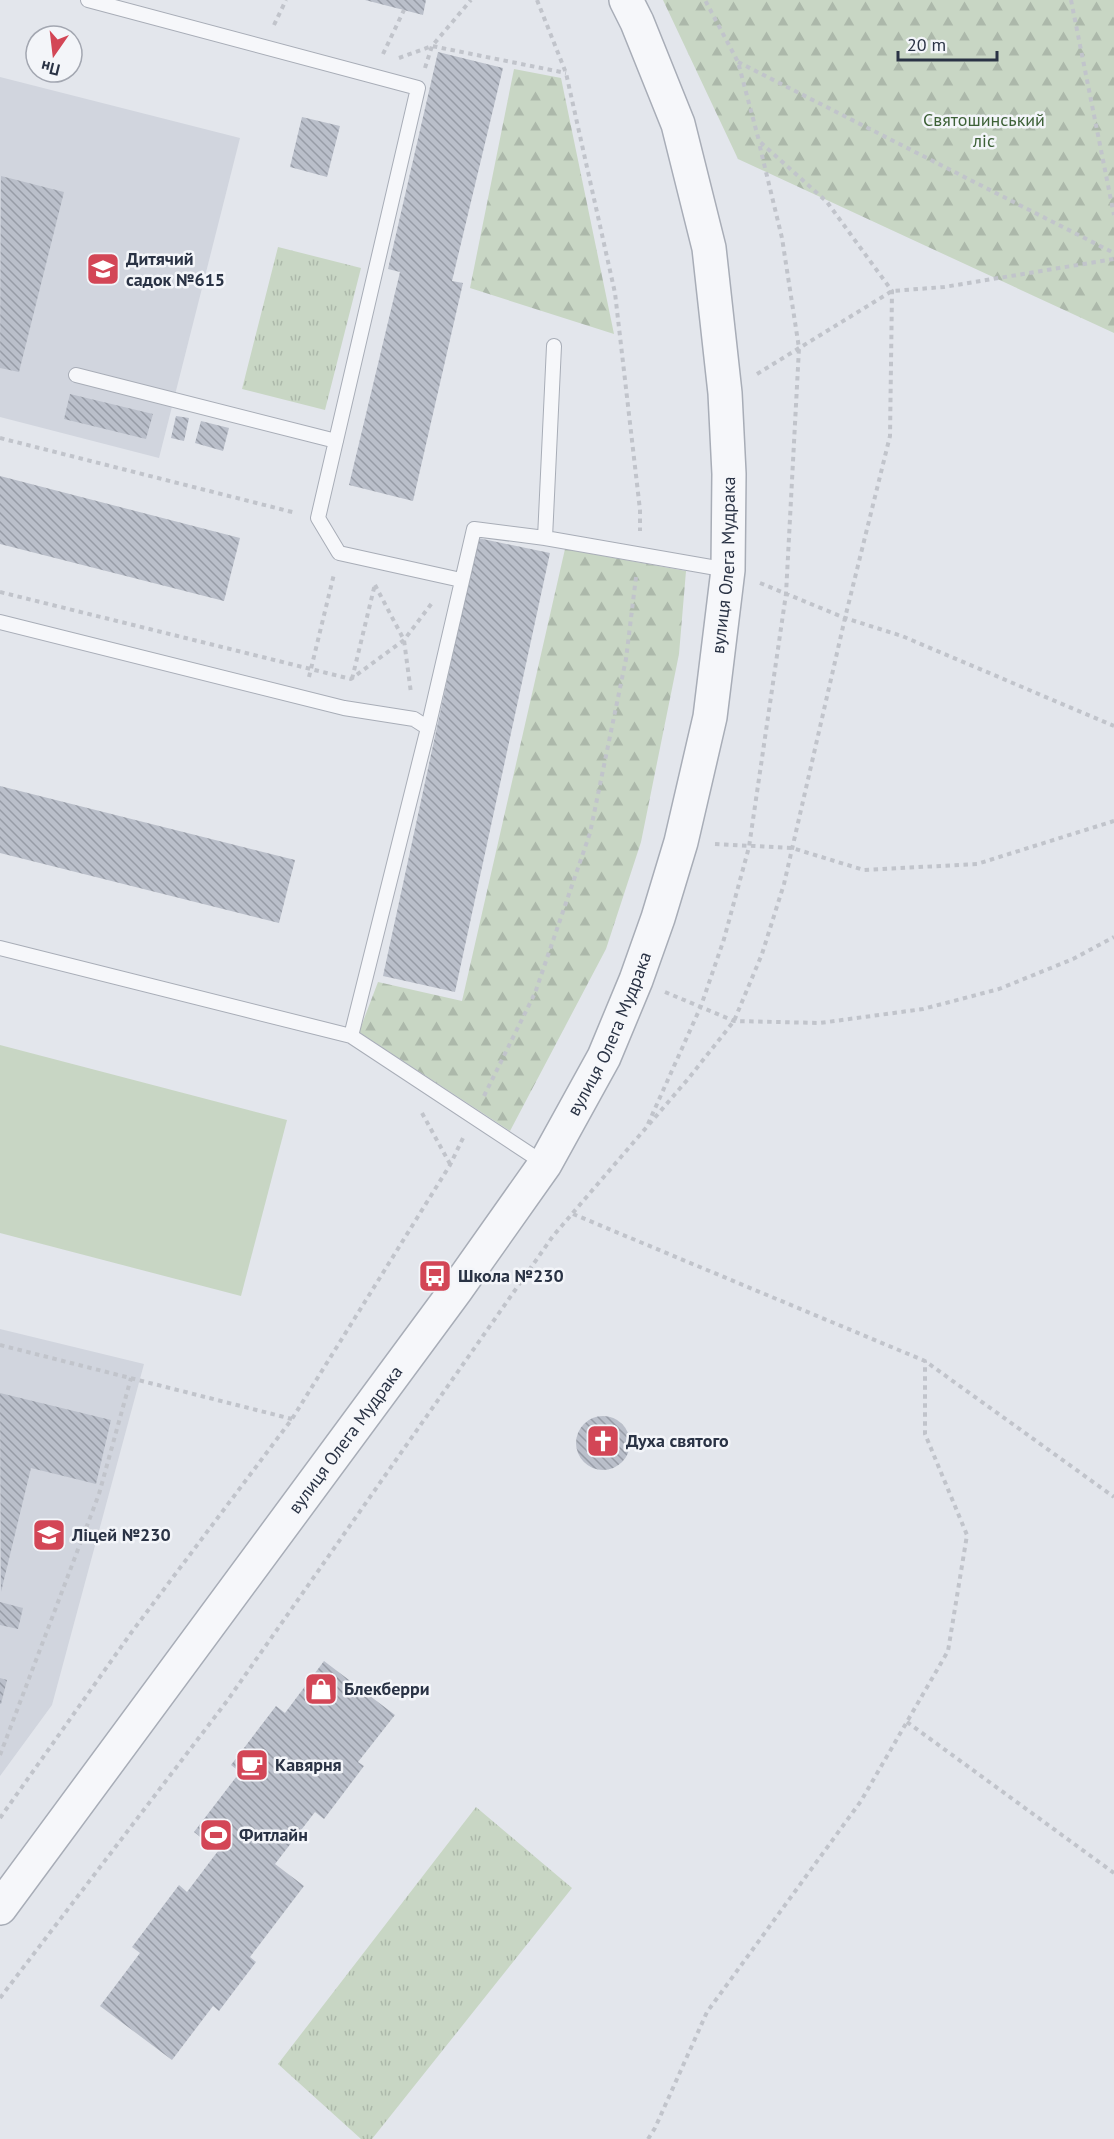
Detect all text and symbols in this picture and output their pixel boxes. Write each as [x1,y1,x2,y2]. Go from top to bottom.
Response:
north arrow [24,24,84,84]
scale bar [898,24,997,62]
text: 20 m [907,33,946,56]
text: Пн [39,57,62,81]
park label: Святошинський ліс [923,108,1045,152]
place label: Дитячий садок №615 [126,247,225,291]
school or university icon: Дитячий садок №615 [85,251,121,287]
street label: вулиця Олега Мудрака [706,476,740,655]
street label: вулиця Олега Мудрака [562,949,656,1120]
bus stop icon: Школа №230 [417,1258,453,1294]
place label: Школа №230 [458,1264,564,1287]
street label: вулиця Олега Мудрака [283,1361,407,1518]
church icon: Духа святого [585,1423,621,1459]
place label: Духа святого [626,1429,729,1452]
school or university icon: Ліцей №230 [31,1517,67,1553]
place label: Ліцей №230 [71,1523,171,1546]
shop icon: Блекберри [303,1671,339,1707]
place label: Блекберри [344,1677,430,1700]
cafe icon: Кавярня [234,1747,270,1783]
place label: Кавярня [275,1753,342,1776]
sports icon: Фитлайн [198,1817,234,1853]
place label: Фитлайн [239,1823,308,1846]

